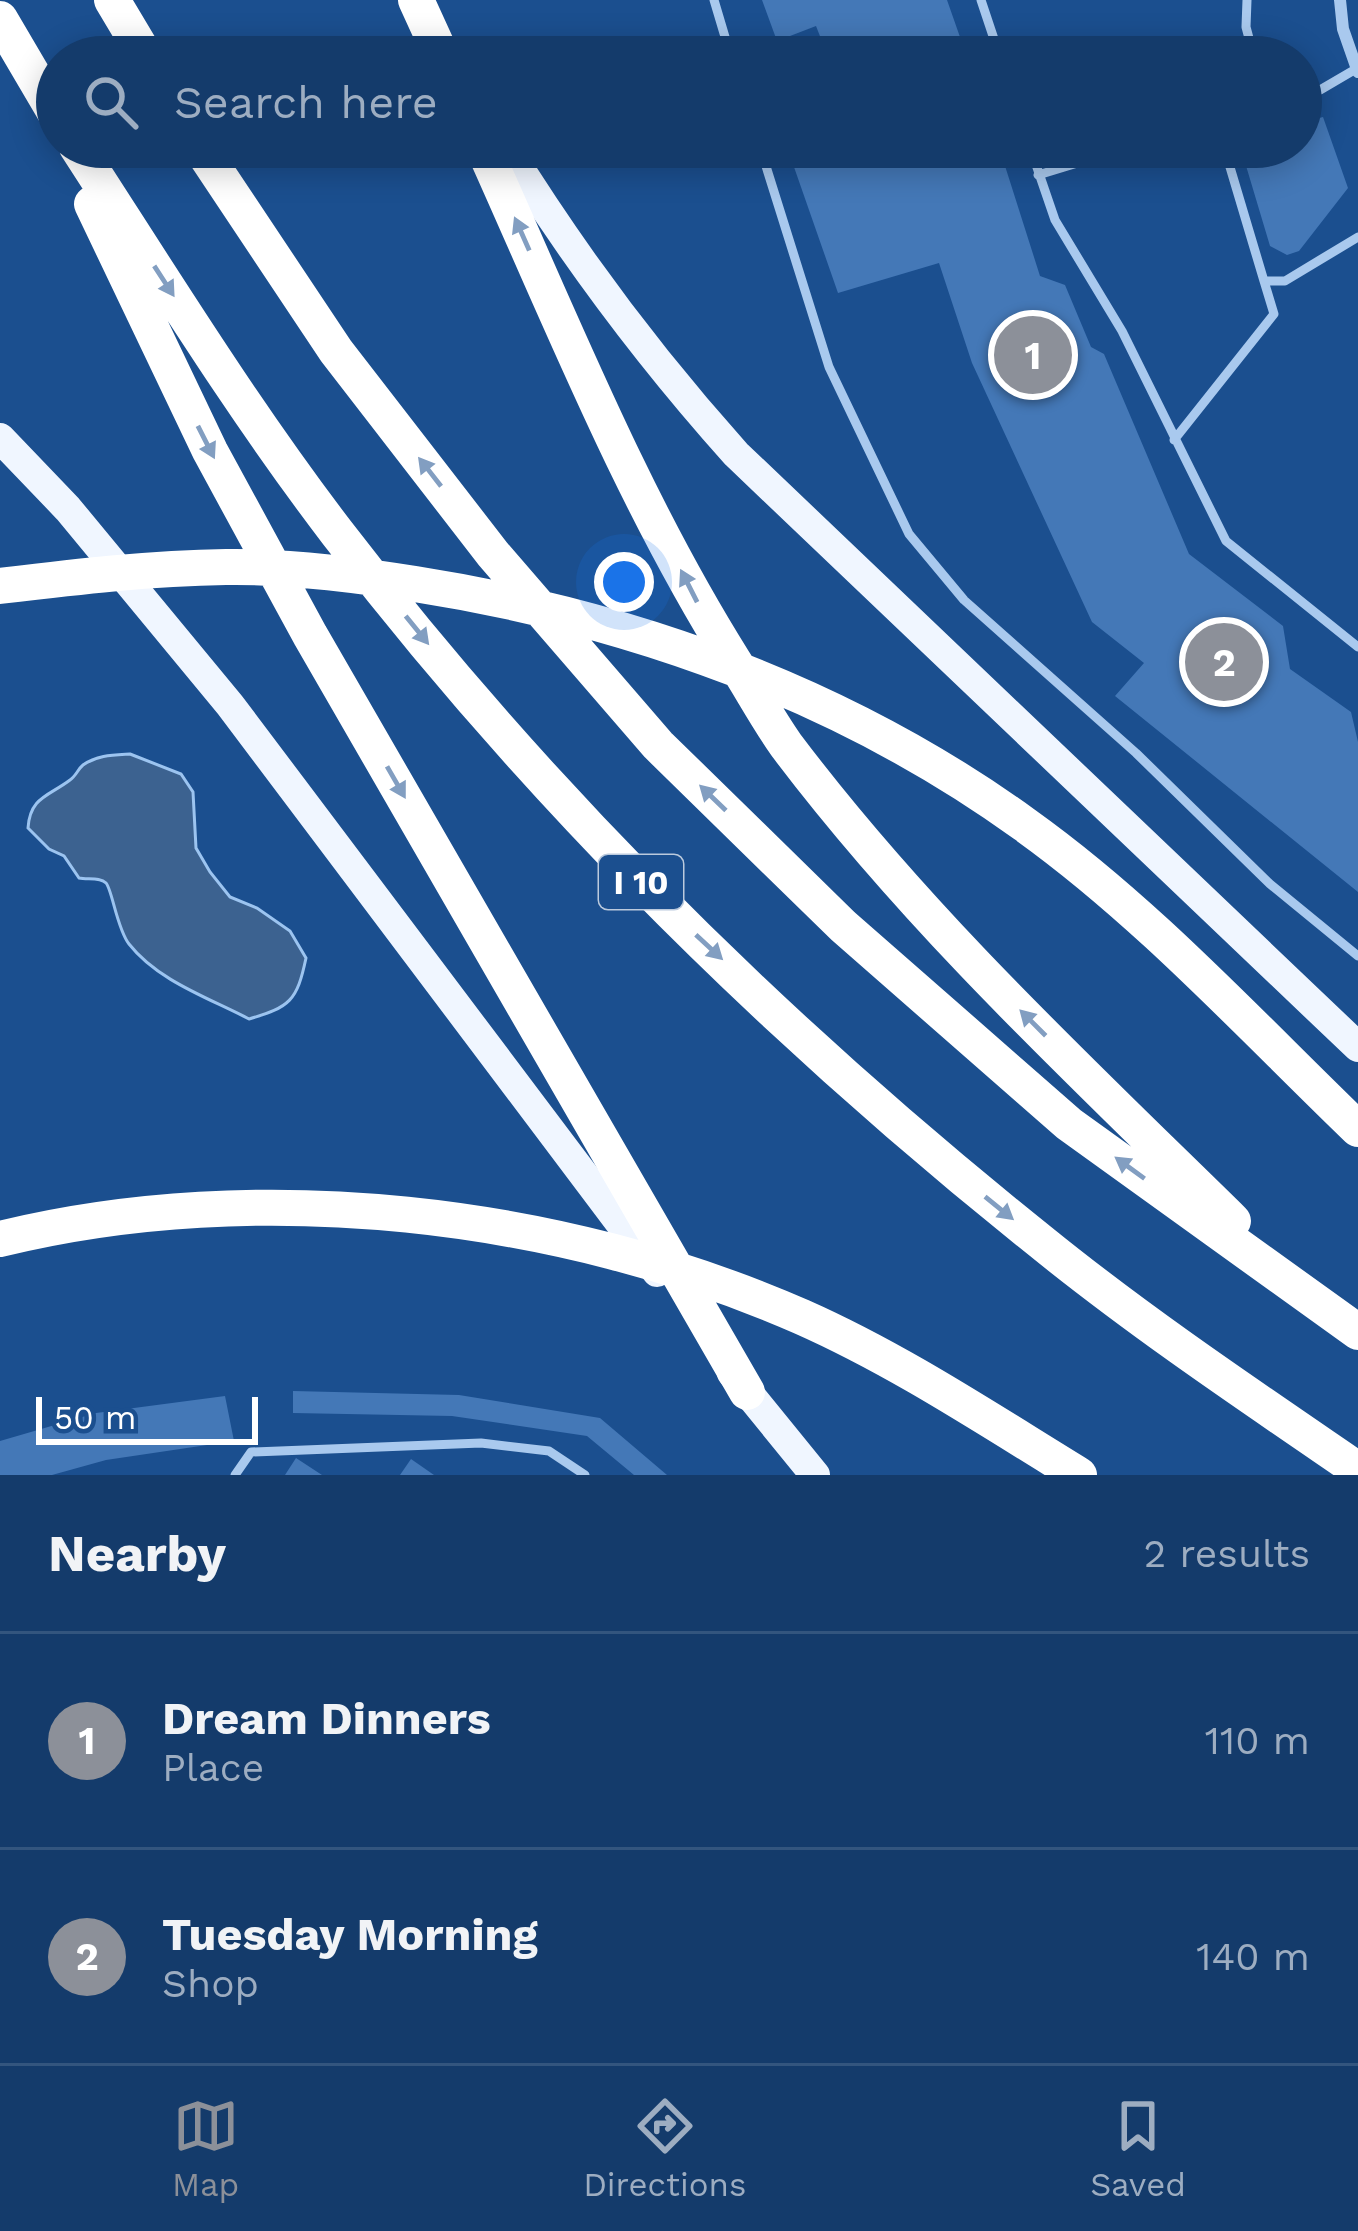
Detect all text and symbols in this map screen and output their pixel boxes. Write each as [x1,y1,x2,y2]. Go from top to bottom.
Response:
search box [36,36,1322,168]
icon: search [78,69,144,135]
text: Search here [174,76,438,129]
one-way arrow [512,216,532,251]
one-way arrow [152,264,174,297]
pin: 1 [994,310,1072,400]
one-way arrow [196,424,216,459]
one-way arrow [418,457,443,488]
your location [594,552,654,612]
one-way arrow [679,569,700,604]
one-way arrow [404,614,429,645]
pin: 2 [1185,617,1263,707]
one-way arrow [385,765,406,799]
one-way arrow [698,785,727,813]
road number: I 10 [599,855,683,909]
one-way arrow [695,933,724,961]
one-way arrow [1019,1009,1047,1037]
one-way arrow [1114,1157,1146,1180]
one-way arrow [984,1195,1014,1221]
scale bar [36,1391,258,1444]
text: 50 m [54,1398,136,1437]
text: Nearby [48,1524,226,1583]
text: 2 results [1144,1531,1310,1576]
text: Dream Dinners [162,1692,491,1745]
text: 1 [79,1718,95,1763]
text: 110 m [1205,1718,1310,1763]
text: Place [162,1745,264,1790]
text: Tuesday Morning [162,1908,538,1961]
text: 2 [75,1934,99,1979]
text: 140 m [1196,1934,1310,1979]
text: Shop [162,1961,259,2006]
tab: Map [172,2093,239,2204]
tab: Directions [583,2093,746,2204]
tab: Saved [1090,2093,1186,2204]

